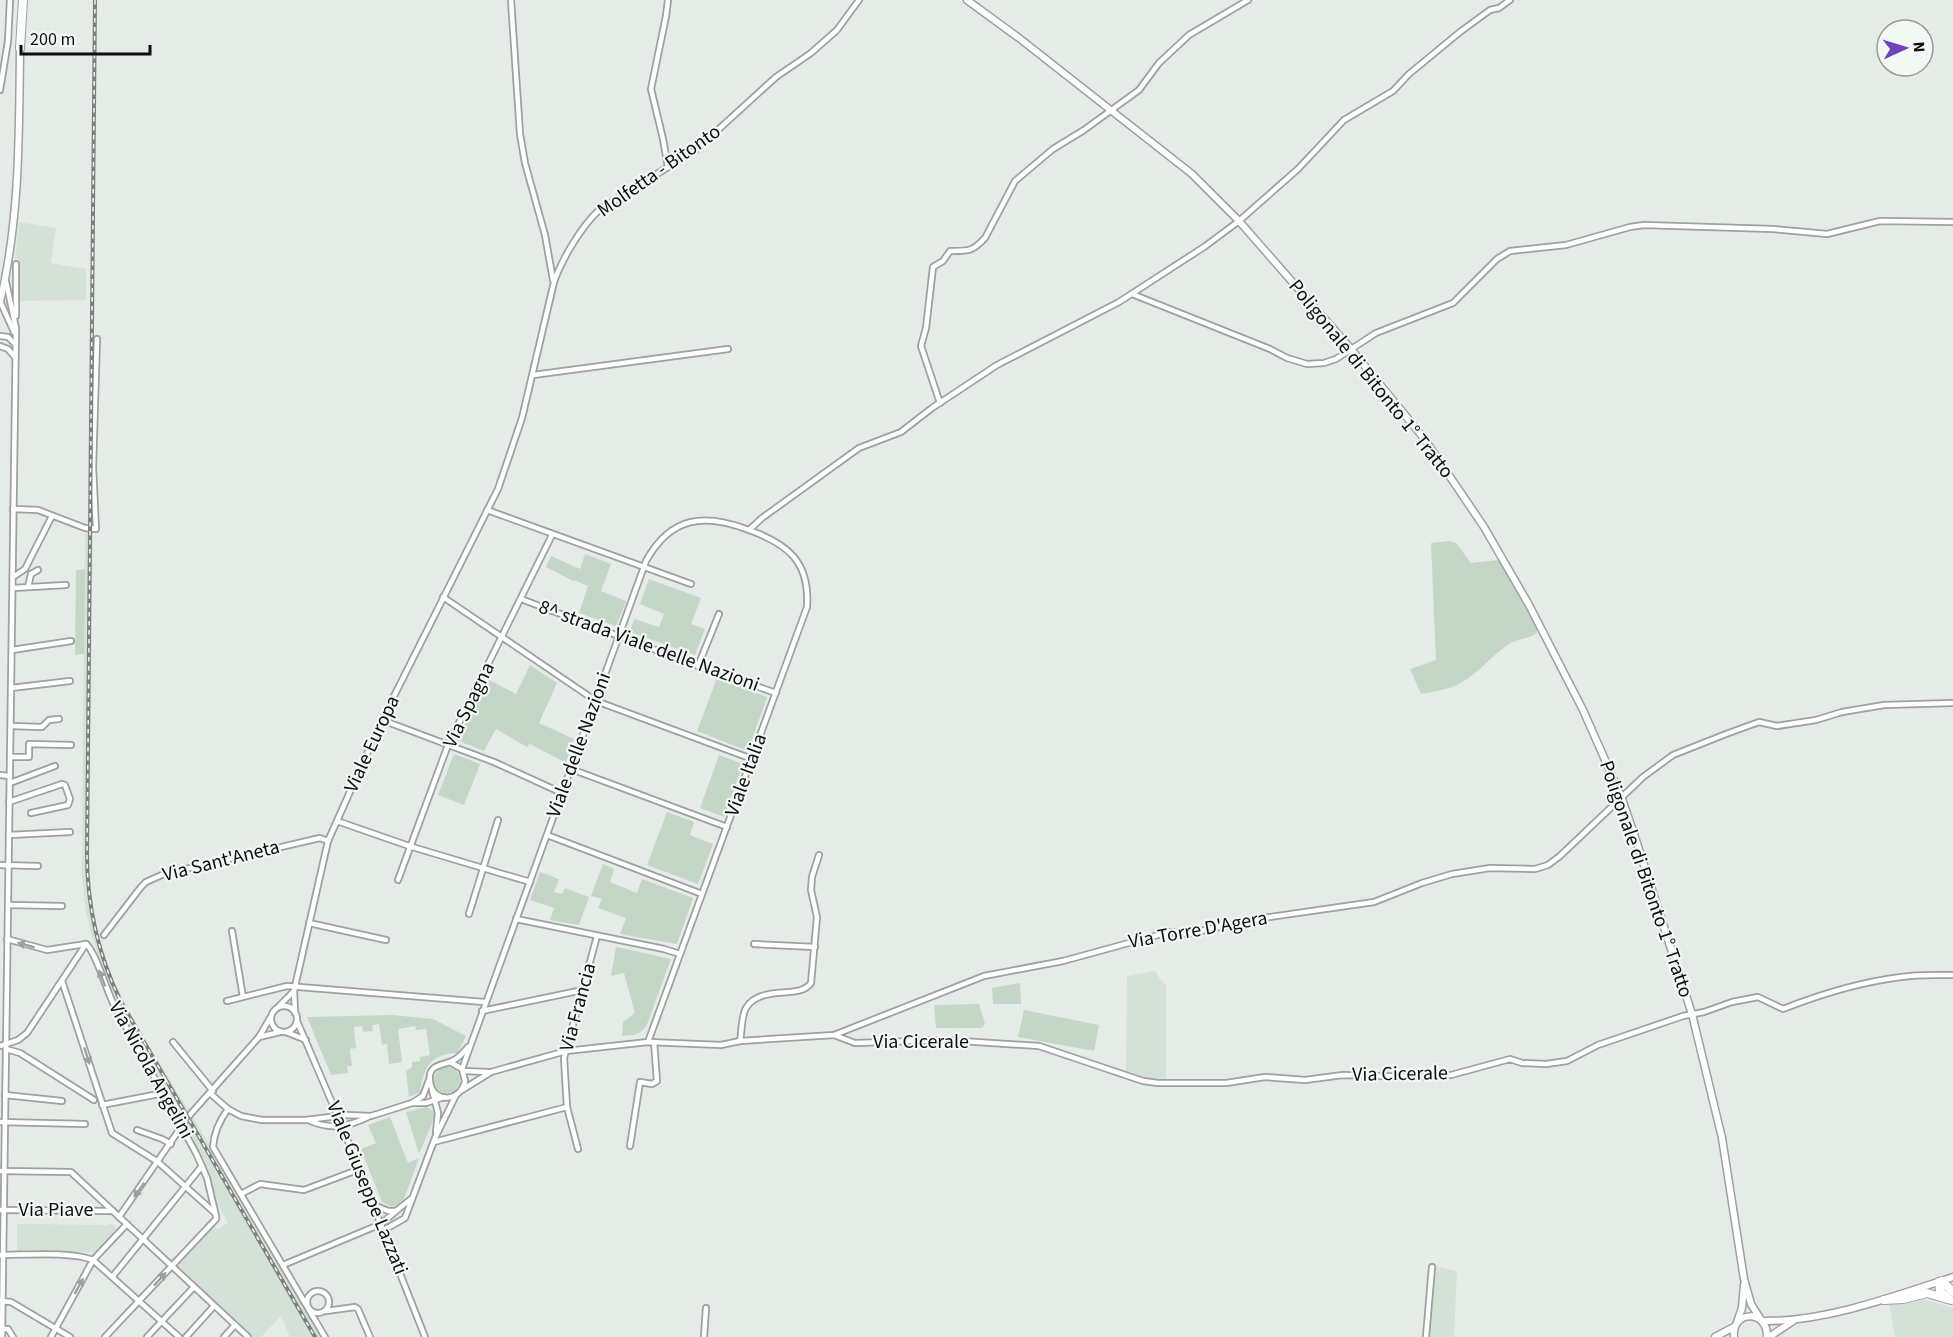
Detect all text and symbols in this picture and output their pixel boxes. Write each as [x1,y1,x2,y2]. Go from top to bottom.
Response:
scale bar [21,18,150,56]
north arrow [1875,18,1935,78]
text: 200 m [30,27,75,52]
text: N [1908,41,1930,53]
street label: Molfetta - Bitonto [592,118,726,224]
street label: Poligonale di Bitonto 1° Tratto [1282,273,1460,485]
street label: 8^ strada Viale delle Nazioni [535,593,763,699]
street label: Via Spagna [436,658,502,752]
street label: Viale delle Nazioni [540,669,618,821]
street label: Viale Europa [337,691,407,797]
street label: Viale Italia [718,730,774,820]
street label: Poligonale di Bitonto 1° Tratto [1592,757,1700,1001]
street label: Via Sant'Aneta [160,833,282,889]
street label: Via Torre D'Agera [1126,904,1270,956]
one-way arrow [17,940,35,949]
street label: Via Francia [553,960,603,1054]
one-way arrow [97,969,106,987]
street label: Via Nicola Angelini [102,996,200,1144]
street label: Via Cicerale [873,1028,969,1056]
one-way arrow [82,1047,92,1065]
street label: Via Cicerale [1352,1059,1448,1089]
street label: Viale Giuseppe Lazzati [319,1097,415,1279]
one-way arrow [133,1181,145,1197]
street label: Via Piave [19,1196,93,1224]
one-way arrow [153,1272,166,1287]
one-way arrow [74,1277,84,1294]

